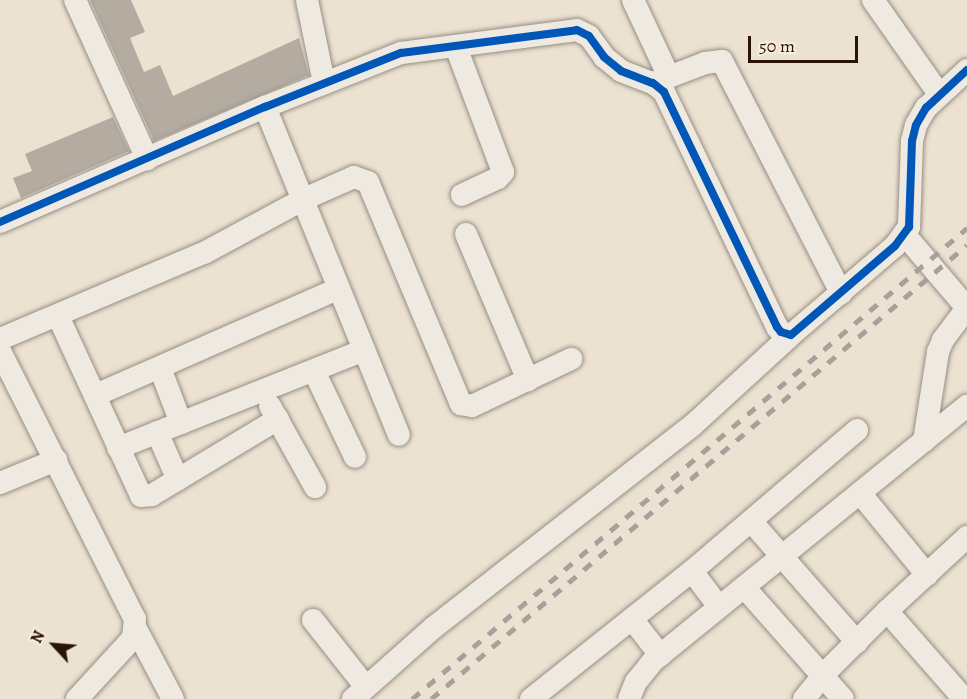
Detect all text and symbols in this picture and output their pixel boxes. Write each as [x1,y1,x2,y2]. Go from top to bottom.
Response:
scale bar [751,24,860,62]
text: 50 m [759,34,795,58]
north arrow [24,615,84,675]
text: N [25,627,50,647]

